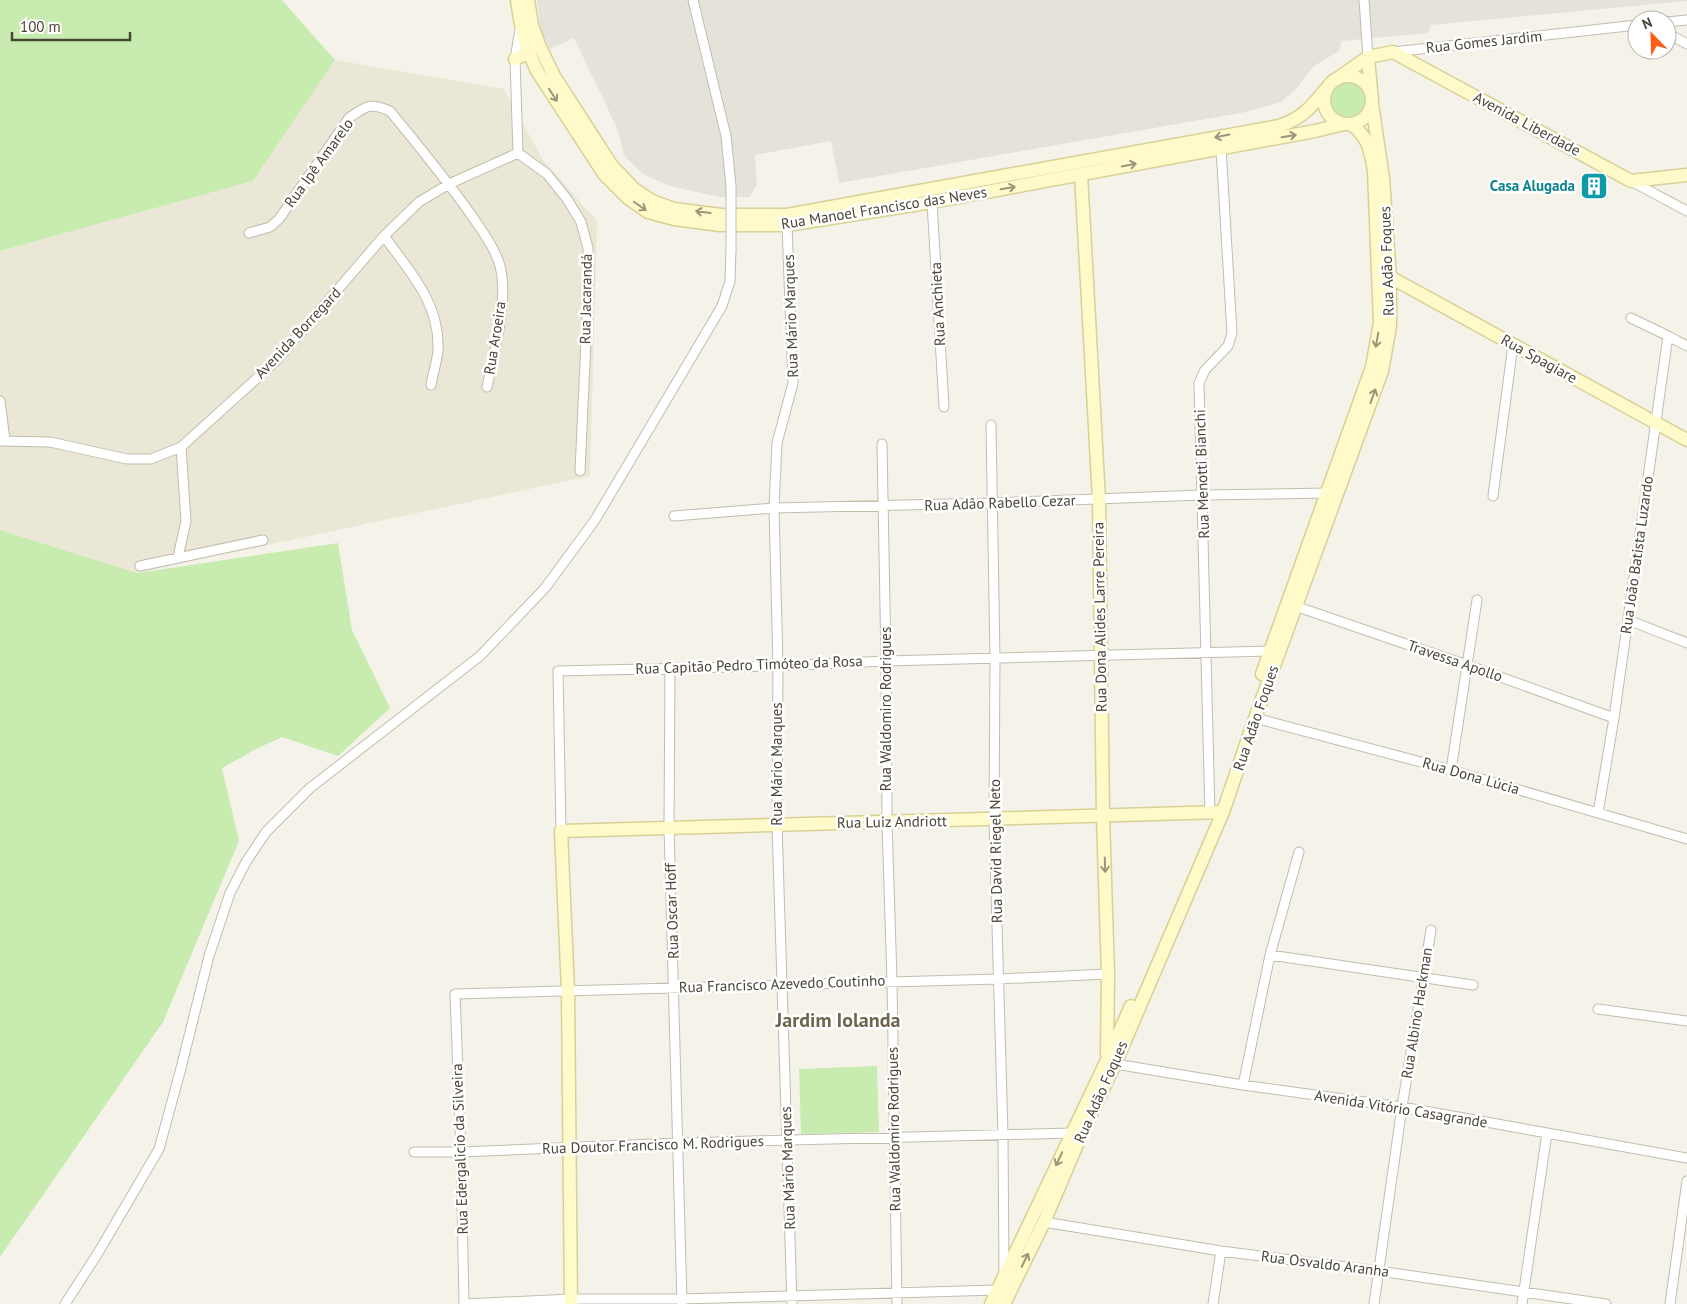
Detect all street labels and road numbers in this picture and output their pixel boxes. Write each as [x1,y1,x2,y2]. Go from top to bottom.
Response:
street label: Rua Gomes Jardim [1425,26,1543,57]
street label: Avenida Liberdade [1470,87,1584,160]
street label: Rua Ipê Amarelo [280,114,357,211]
street label: Rua Manoel Francisco das Neves [780,182,988,233]
street label: Rua Adão Foques [1375,206,1398,316]
street label: Rua Jacarandá [575,254,596,344]
street label: Rua Mário Marques [779,254,802,378]
street label: Rua Anchieta [926,262,949,346]
street label: Avenida Borregard [251,283,345,382]
street label: Rua Aroeira [479,300,510,376]
street label: Rua Spagiare [1498,330,1581,387]
street label: Rua Menotti Bianchi [1190,409,1213,539]
street label: Rua João Batista Luzardo [1616,475,1657,635]
street label: Rua Adão Rabello Cezar [924,490,1076,515]
street label: Rua Dona Alides Larre Pereira [1088,522,1111,712]
street label: Rua Waldomiro Rodrigues [876,627,895,791]
street label: Travessa Apollo [1405,635,1505,686]
street label: Rua Capitão Pedro Timóteo da Rosa [635,651,863,678]
street label: Rua Adão Foques [1229,663,1282,773]
street label: Rua Mário Marques [767,702,786,826]
street label: Rua Dona Lúcia [1421,753,1522,798]
street label: Rua David Riegel Neto [985,779,1006,923]
street label: Rua Luiz Andriott [837,811,947,832]
street label: Rua Oscar Hoff [660,862,683,959]
street label: Rua Albino Hackman [1397,946,1436,1080]
street label: Rua Francisco Azevedo Coutinho [678,970,886,997]
street label: Rua Adão Foques [1069,1038,1132,1146]
street label: Rua Waldomiro Rodrigues [883,1047,904,1211]
street label: Rua Edergalicio da Silveira [447,1063,472,1235]
street label: Avenida Vitório Casagrande [1313,1085,1489,1132]
street label: Rua Mário Marques [776,1106,799,1230]
street label: Rua Doutor Francisco M. Rodrigues [542,1131,764,1158]
street label: Rua Osvaldo Aranha [1260,1246,1390,1281]

